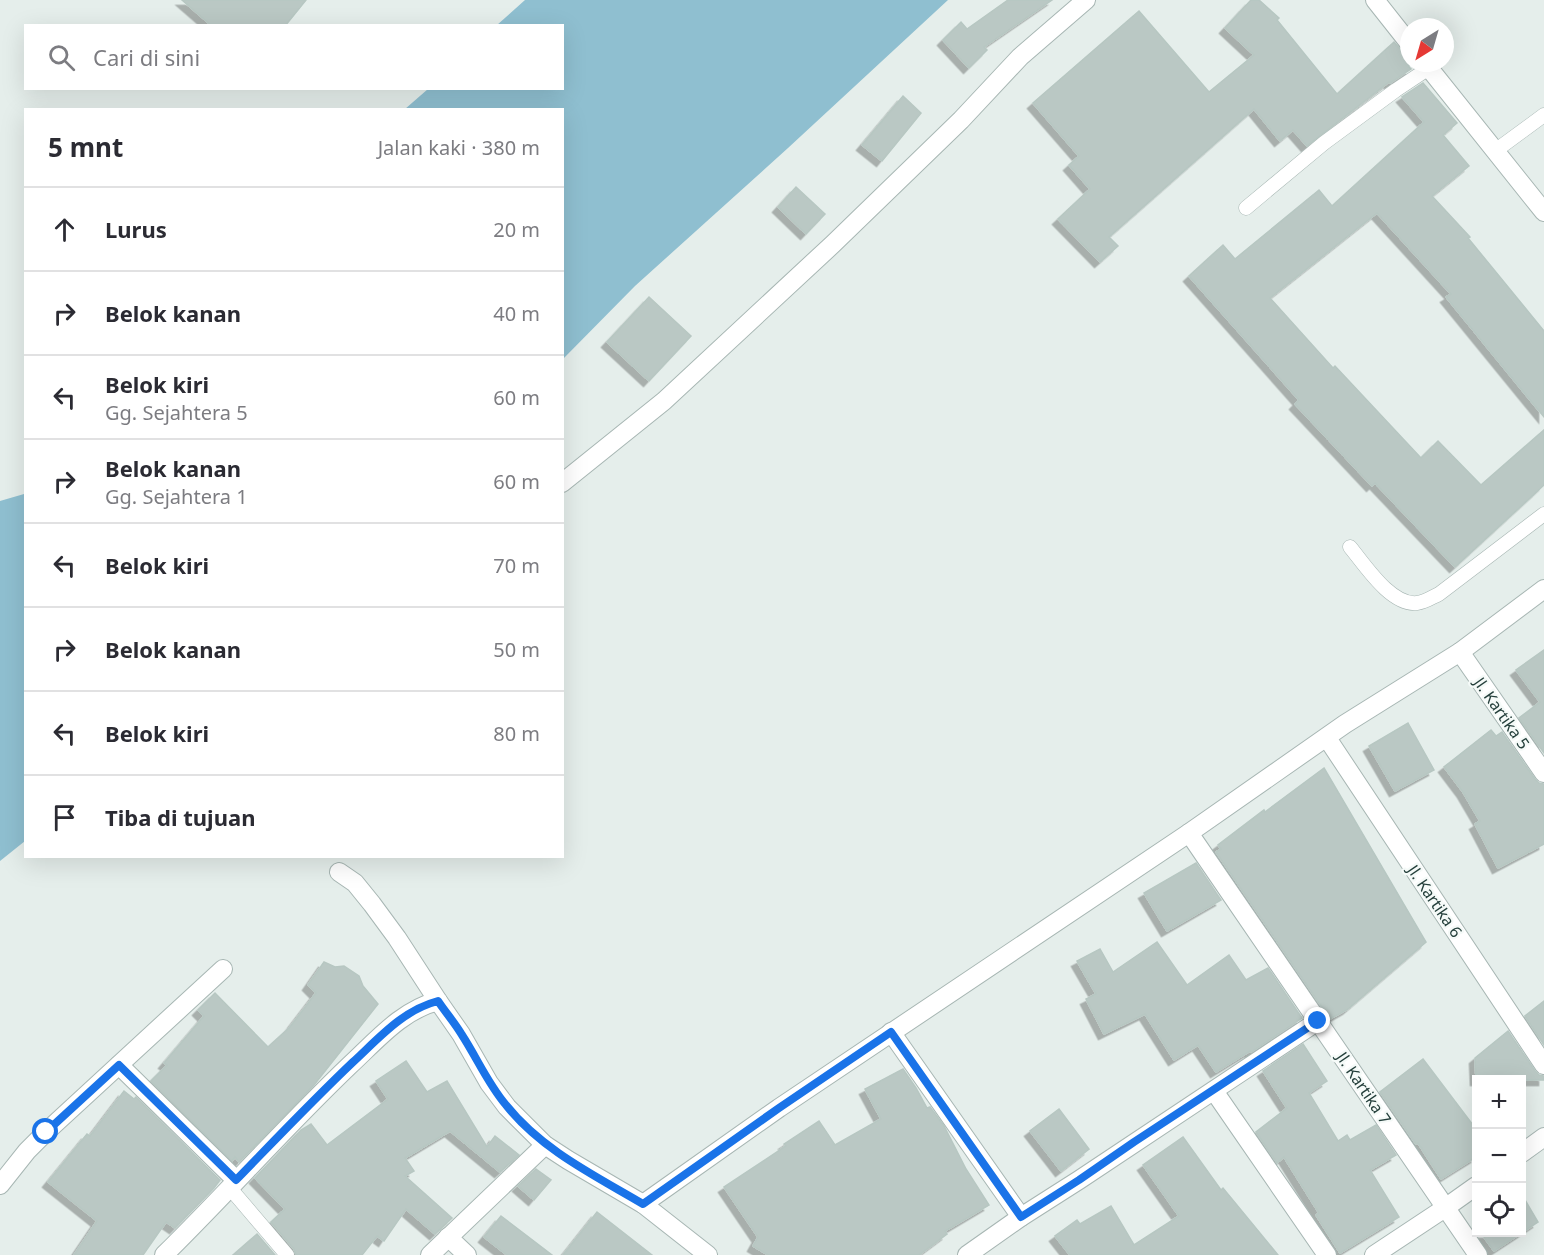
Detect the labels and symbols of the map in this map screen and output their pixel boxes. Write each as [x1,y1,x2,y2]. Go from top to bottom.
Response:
north arrow [1400,18,1454,72]
street label: Jl. Kartika 5 [1468,671,1535,753]
street label: Jl. Kartika 6 [1402,859,1467,942]
route end [1304,1007,1330,1033]
street label: Jl. Kartika 7 [1331,1046,1396,1129]
route start [32,1118,58,1144]

